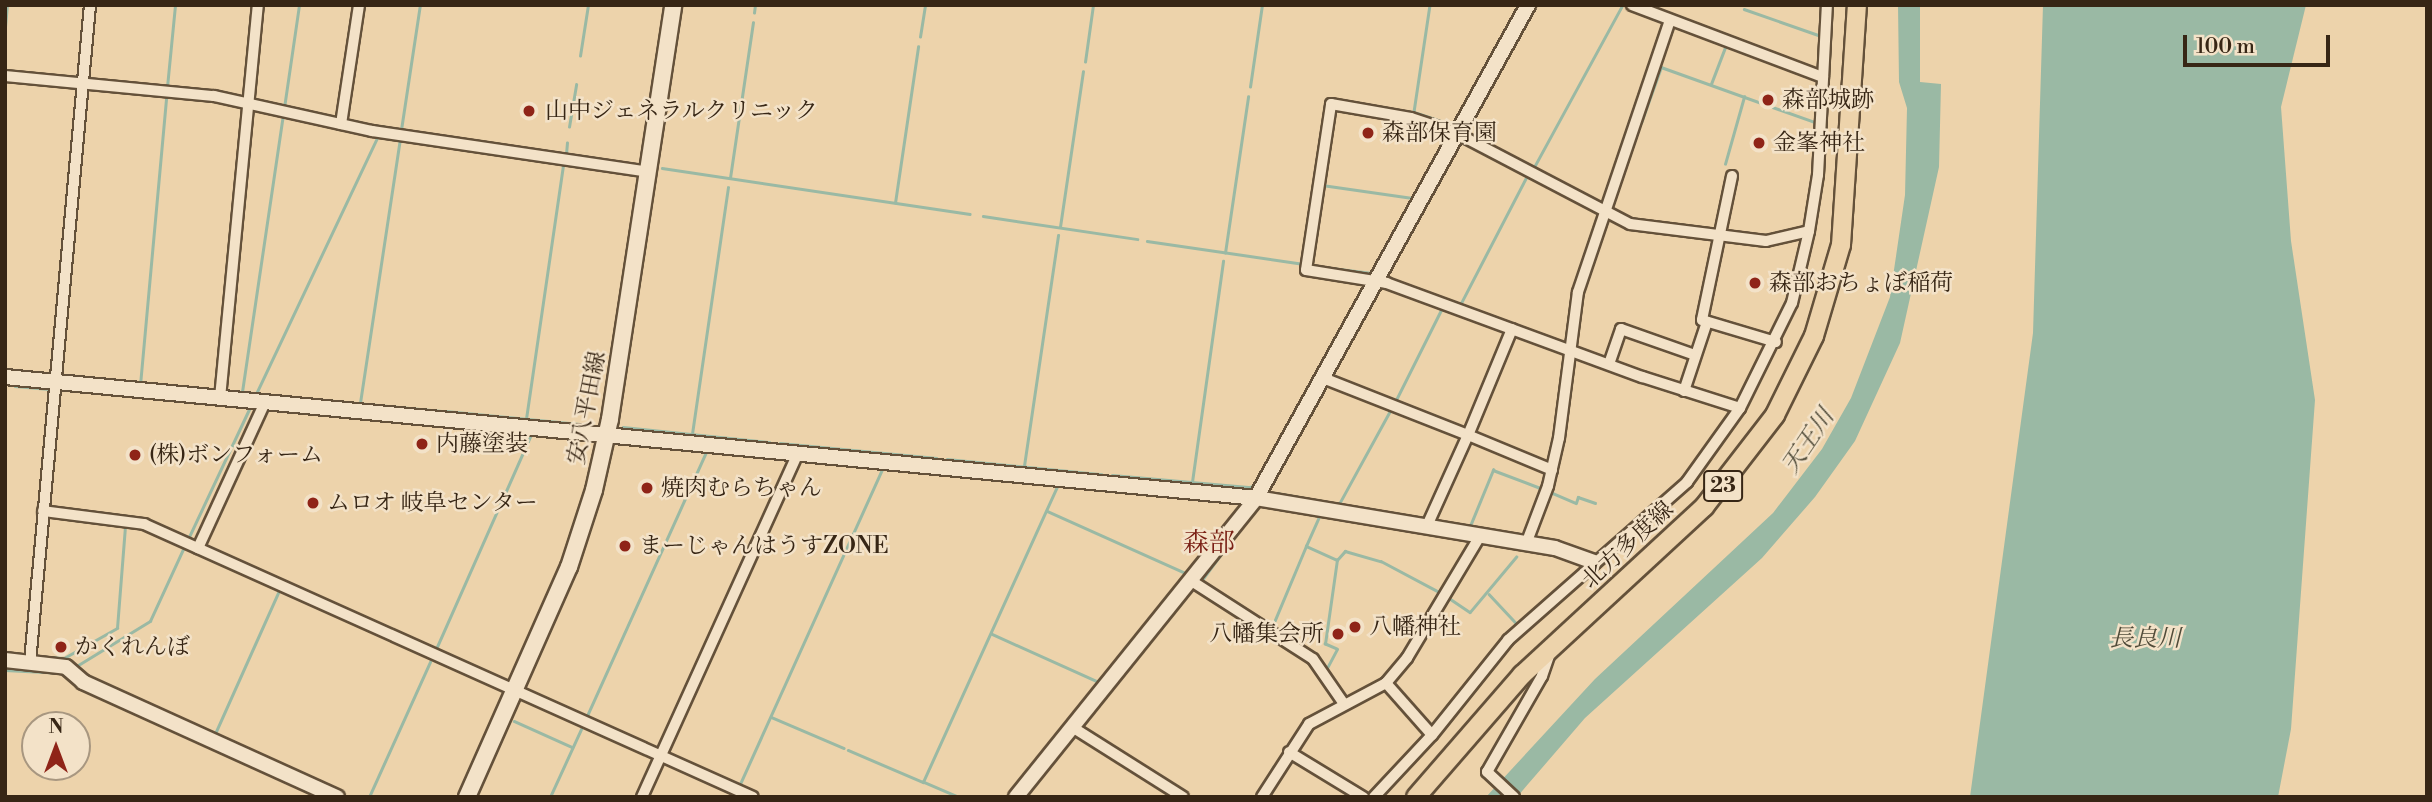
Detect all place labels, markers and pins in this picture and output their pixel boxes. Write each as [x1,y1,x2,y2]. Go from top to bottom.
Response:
place label: 森部城跡 [1782,86,1874,114]
marker: 森部城跡 [1760,92,1776,108]
place label: 山中ジェネラルクリニック [545,97,821,125]
marker: 山中ジェネラルクリニック [519,101,539,121]
place label: 森部保育園 [1382,119,1497,147]
marker: 森部保育園 [1360,125,1376,141]
place label: 金峯神社 [1773,129,1865,157]
marker: 金峯神社 [1751,135,1767,151]
place label: 森部おちょぼ稲荷 [1769,269,1953,297]
marker: 森部おちょぼ稲荷 [1747,275,1763,291]
place label: 内藤塗装 [436,430,528,458]
marker: 内藤塗装 [414,436,430,452]
place label: (株)ボンフォーム [149,441,324,469]
marker: (株)ボンフォーム [127,447,143,463]
place label: 焼肉むらちゃん [661,474,822,502]
marker: 焼肉むらちゃん [639,480,655,496]
place label: ムロオ 岐阜センター [327,489,539,517]
marker: ムロオ 岐阜センター [305,495,321,511]
place label: まーじゃんはうすZONE [639,532,889,560]
marker: まーじゃんはうすZONE [617,538,633,554]
place label: 八幡神社 [1369,613,1461,641]
marker: 八幡神社 [1347,619,1363,635]
place label: 八幡集会所 [1209,620,1324,648]
marker: 八幡集会所 [1330,626,1346,642]
place label: かくれんぼ [75,633,190,661]
marker: かくれんぼ [53,639,69,655]

